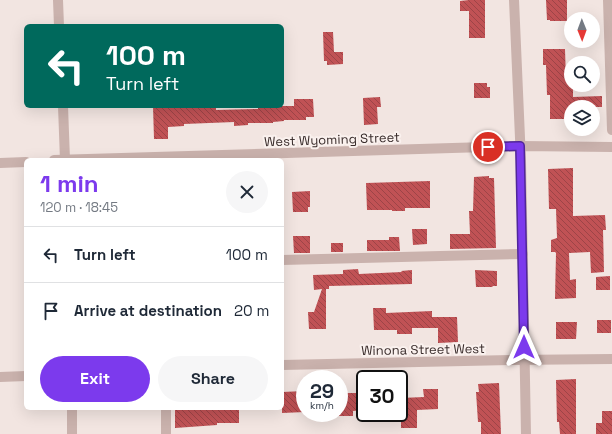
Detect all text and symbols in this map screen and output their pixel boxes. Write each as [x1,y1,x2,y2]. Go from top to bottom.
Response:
north arrow [564,12,600,48]
map controls [564,12,600,136]
text: 100 m [106,37,186,73]
icon: left [40,40,92,92]
button: search [564,56,600,92]
text: Turn left [106,72,179,95]
button: layers [564,100,600,136]
street label: West Wyoming Street [264,129,400,150]
pin [471,130,505,164]
icon: arrive [477,136,499,158]
text: 1 min [40,168,99,199]
button: close [226,171,268,213]
text: 120 m · 18:45 [40,199,118,216]
icon: left [40,244,62,266]
text: Turn left [74,245,136,264]
text: 100 m [226,245,268,264]
icon: arrive [40,300,62,322]
text: Arrive at destination [74,301,222,320]
text: 20 m [234,301,269,320]
position arrow [503,326,545,368]
street label: Winona Street West [361,340,485,359]
button: Exit [40,356,150,402]
button: Share [158,356,268,402]
speed limit sign: 30 [356,370,408,422]
text: 29 [310,378,334,404]
text: km/h [310,399,334,412]

